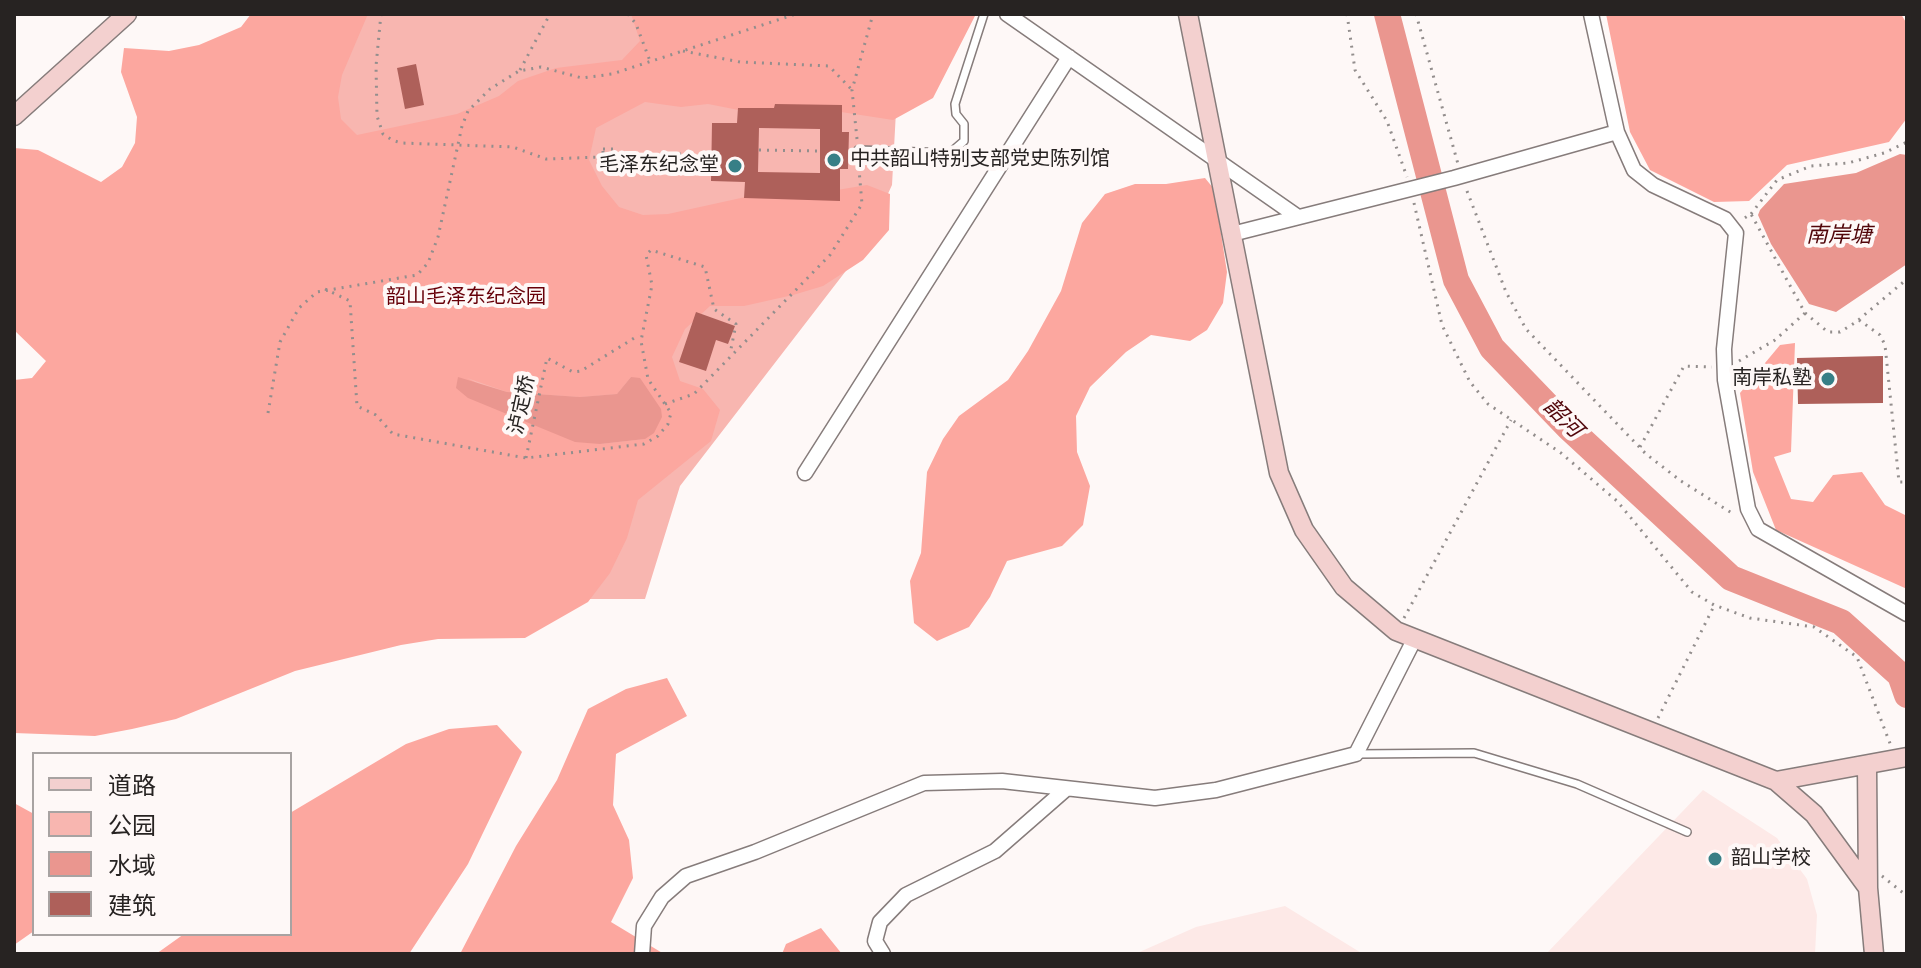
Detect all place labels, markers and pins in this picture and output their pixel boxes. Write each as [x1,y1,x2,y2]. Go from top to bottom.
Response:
place label: 中共韶山特别支部党史陈列馆 [850,148,1110,172]
marker: 中共韶山特别支部党史陈列馆 [825,151,843,169]
place label: 毛泽东纪念堂 [599,154,719,178]
marker: 毛泽东纪念堂 [726,157,744,175]
place label: 南岸私塾 [1732,367,1812,391]
marker: 南岸私塾 [1819,370,1837,388]
place label: 韶山学校 [1731,847,1811,871]
marker: 韶山学校 [1706,850,1724,868]

